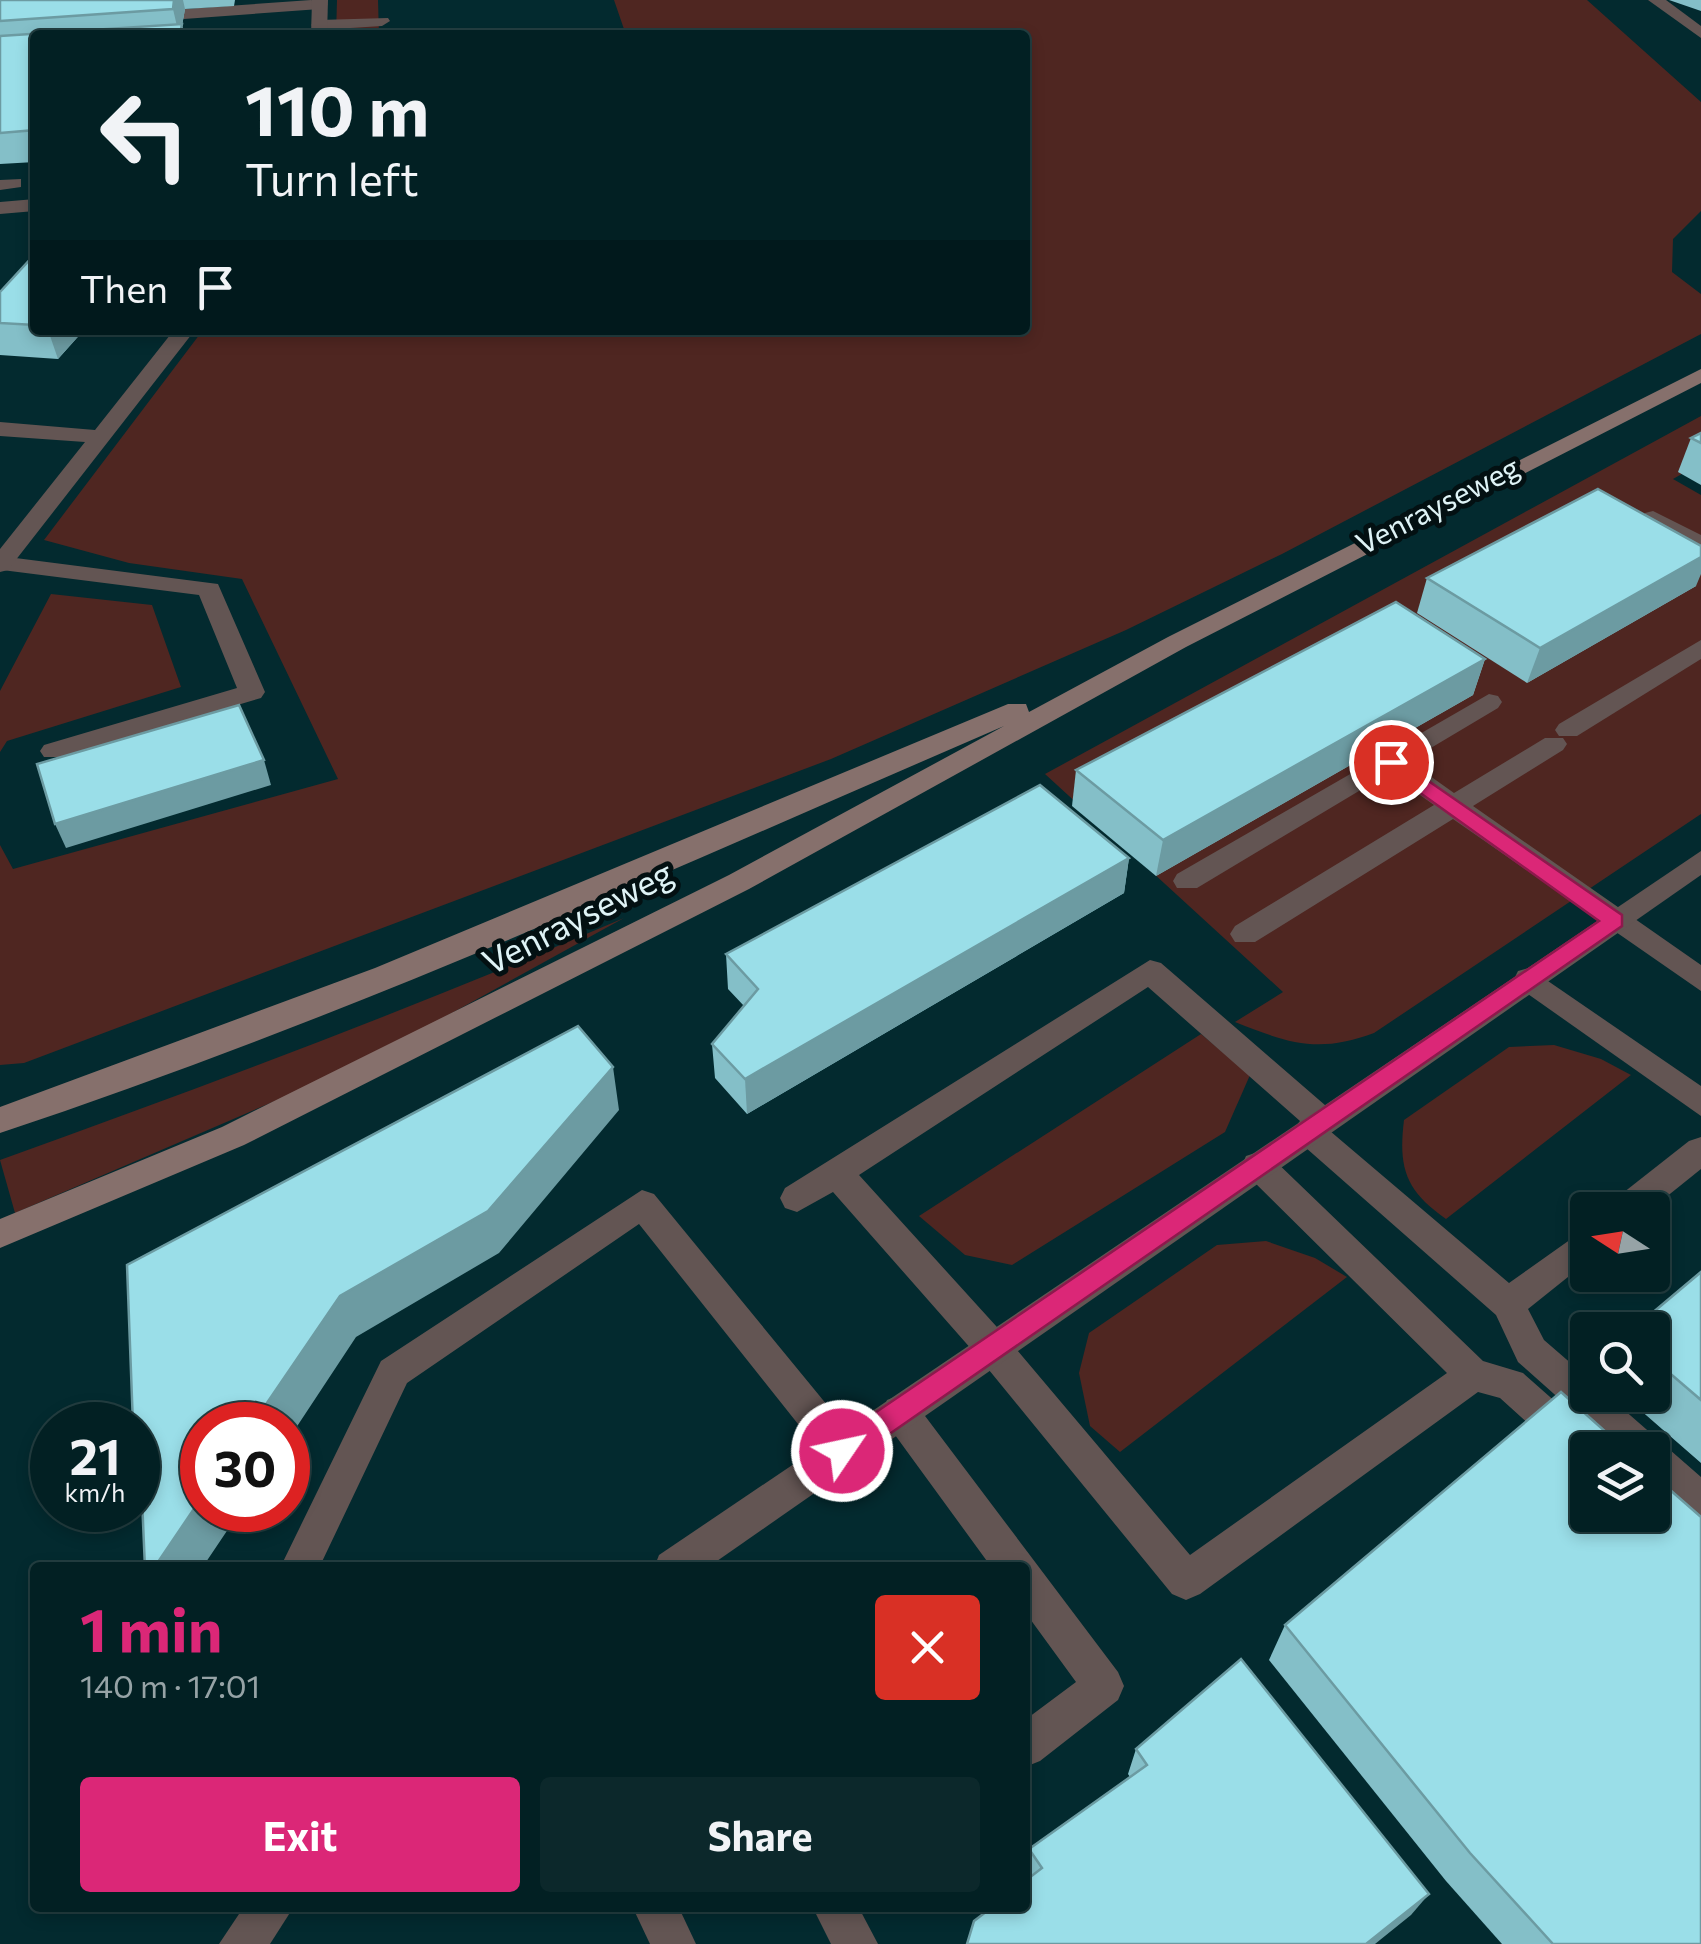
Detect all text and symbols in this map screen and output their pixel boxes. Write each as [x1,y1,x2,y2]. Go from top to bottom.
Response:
text: 110 m [245,65,429,150]
icon: left [80,70,210,200]
text: Turn left [245,150,419,205]
icon: arrive [188,260,243,315]
text: Then [80,264,168,311]
street label: Venrayseweg [1349,447,1525,561]
pin [1349,720,1434,805]
icon: arrive [1364,735,1419,790]
street label: Venrayseweg [474,849,679,982]
north arrow [1570,1192,1670,1292]
map controls [1570,1192,1670,1532]
button: search [1570,1312,1670,1412]
position arrow [790,1399,894,1503]
speed limit sign: 30 [180,1402,310,1532]
text: 21 [69,1424,121,1485]
button: layers [1570,1432,1670,1532]
text: km/h [65,1477,125,1507]
text: 1 min [80,1591,222,1664]
button: close [875,1595,980,1700]
text: 140 m · 17:01 [80,1665,260,1705]
button: Exit [80,1777,520,1892]
button: Share [540,1777,980,1892]

